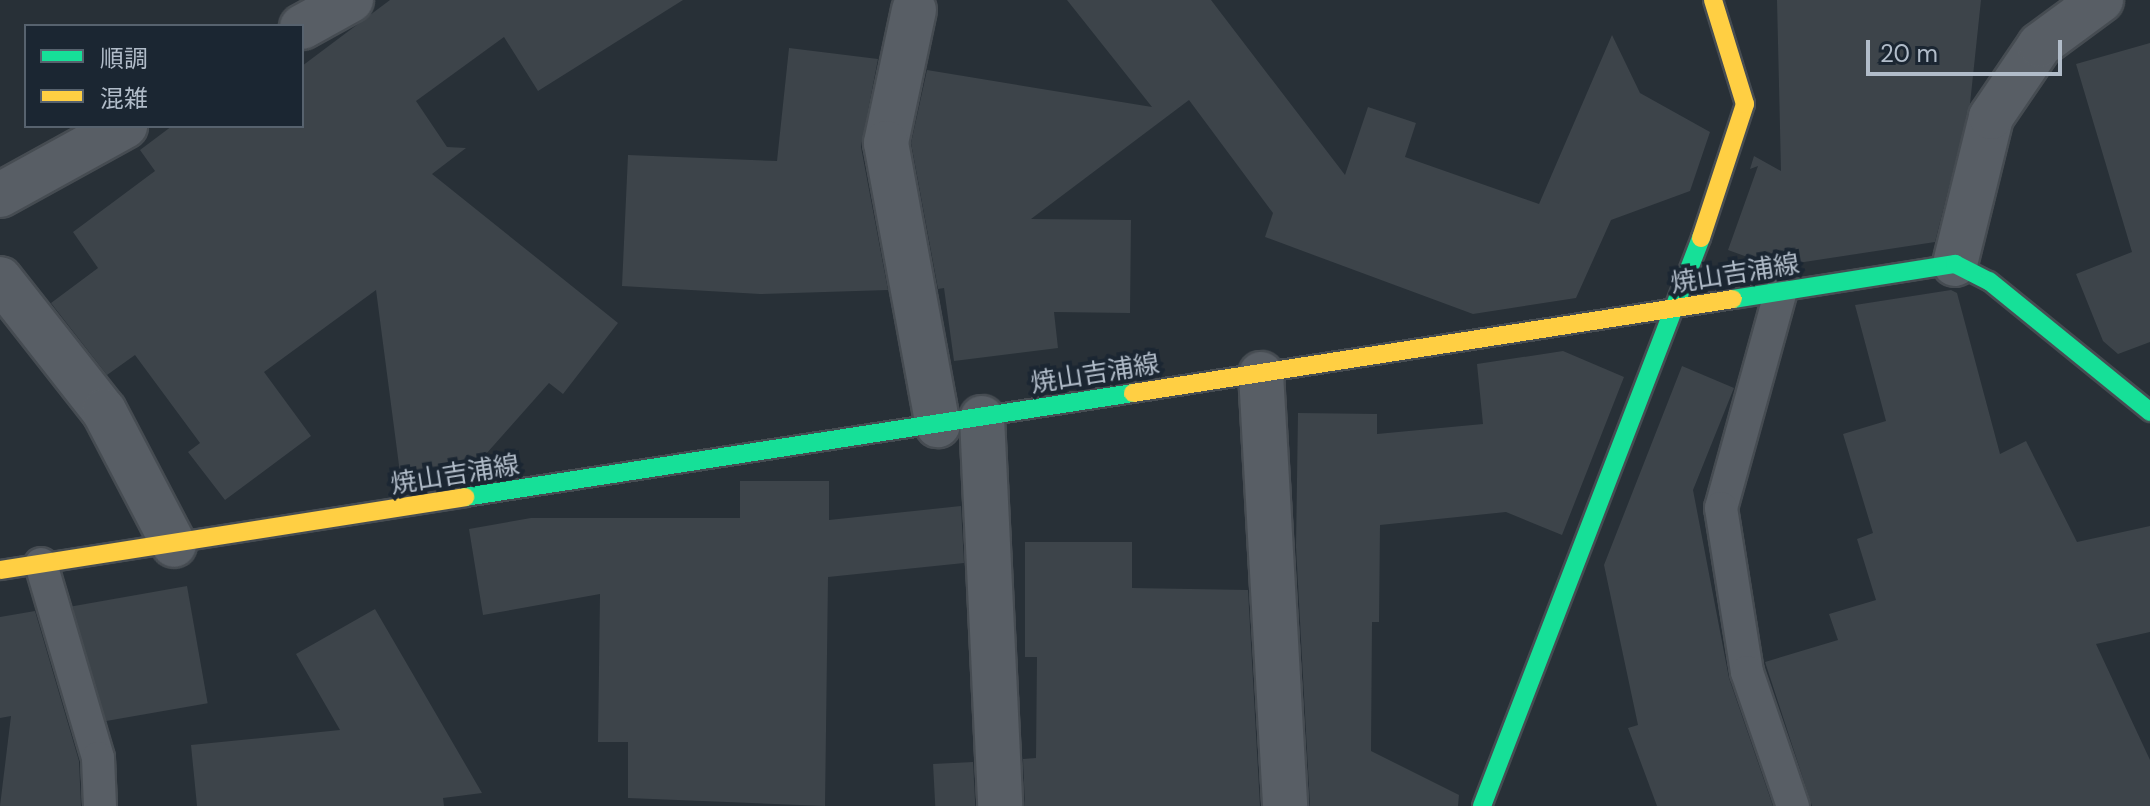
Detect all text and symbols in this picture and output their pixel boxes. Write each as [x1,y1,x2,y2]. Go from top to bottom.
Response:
legend [24,24,304,128]
scale bar [1870,24,2066,74]
text: 20 m [1880,38,1938,69]
text: 順調 [100,43,148,74]
text: 混雑 [100,83,148,114]
street label: 焼山吉浦線 [1668,248,1802,300]
street label: 焼山吉浦線 [1028,348,1162,400]
street label: 焼山吉浦線 [388,449,522,501]

